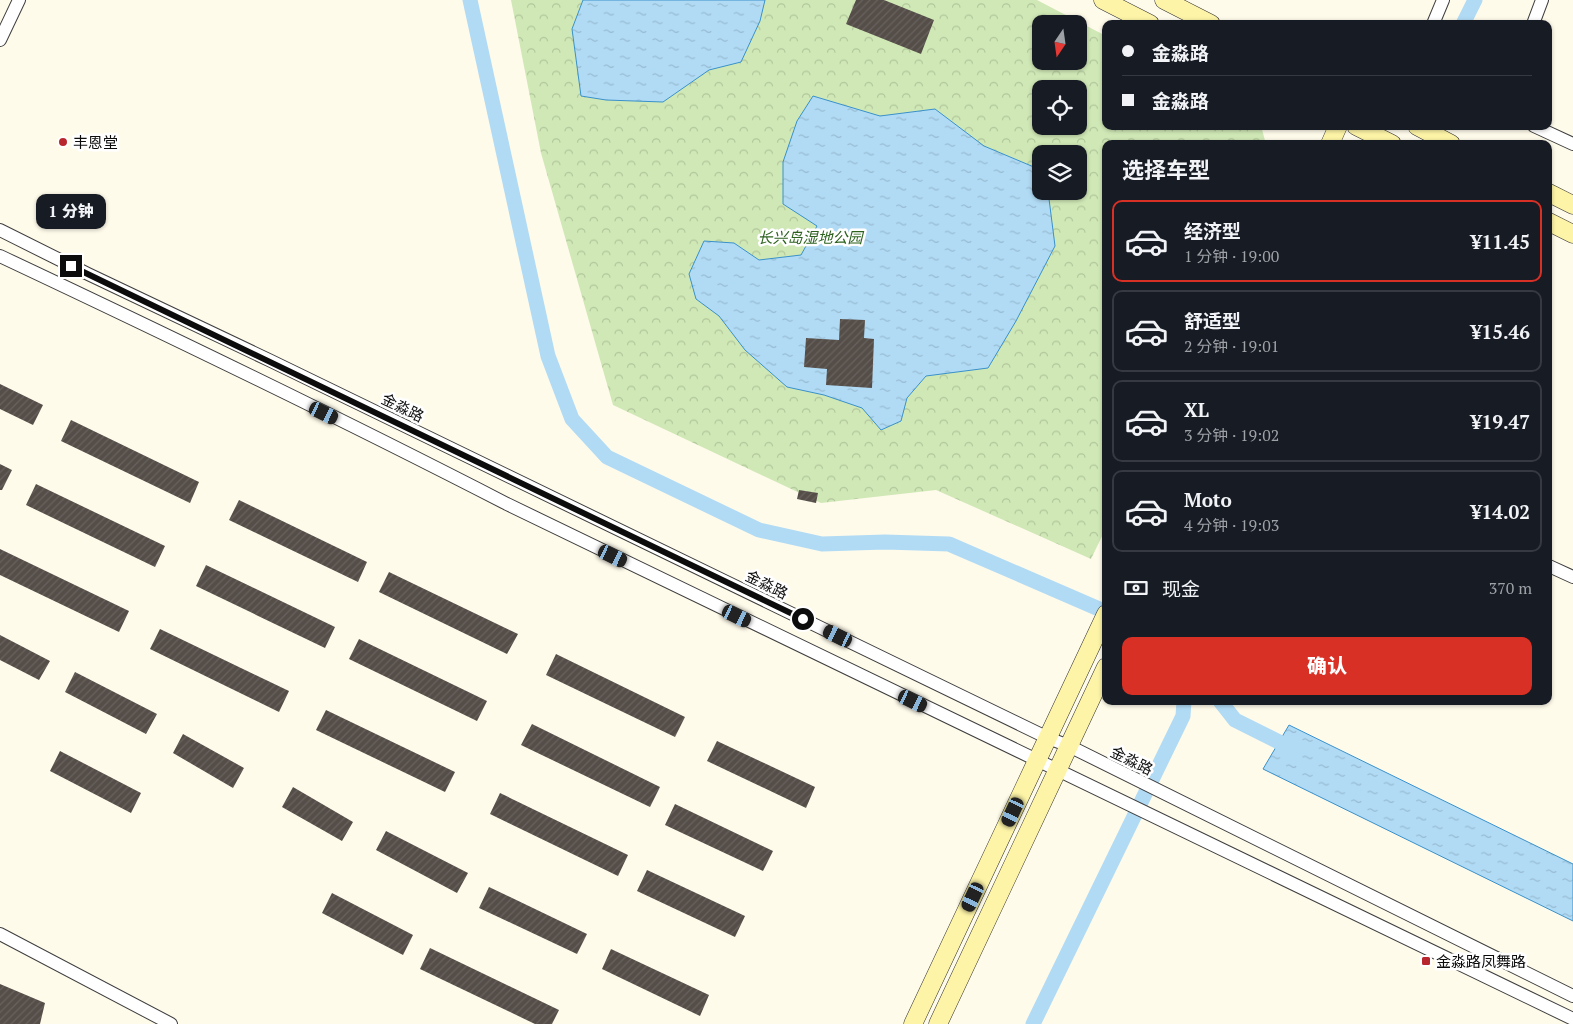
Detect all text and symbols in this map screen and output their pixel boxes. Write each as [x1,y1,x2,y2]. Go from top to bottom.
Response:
north arrow [1032,15,1088,70]
map controls [1032,15,1087,200]
text: 金淼路 [1152,40,1209,65]
button: locate [1032,80,1087,135]
text: 金淼路 [1152,88,1209,113]
place label: 丰恩堂 [73,132,118,152]
marker: 丰恩堂 [57,136,69,148]
button: layers [1032,145,1087,200]
text: 选择车型 [1122,155,1210,184]
callout: 1 分钟 [36,194,106,228]
text: 1 分钟 [48,200,94,222]
text: 经济型 [1184,218,1241,243]
icon: car [1124,219,1169,264]
park label: 长兴岛湿地公园 [757,227,864,247]
text: ¥11.45 [1471,229,1530,254]
text: 1 分钟 · 19:00 [1184,245,1279,267]
route end [60,255,82,277]
text: 舒适型 [1184,308,1241,333]
icon: car [1124,309,1169,354]
text: ¥15.46 [1471,319,1530,344]
text: 2 分钟 · 19:01 [1184,335,1279,357]
street label: 金淼路 [378,388,428,426]
text: XL [1184,397,1209,422]
icon: car [1124,399,1169,444]
car [307,400,340,426]
text: ¥19.47 [1471,409,1530,434]
text: 3 分钟 · 19:02 [1184,424,1279,446]
text: Moto [1184,487,1232,512]
icon: car [1124,489,1169,534]
text: ¥14.02 [1471,499,1530,524]
text: 4 分钟 · 19:03 [1184,514,1279,536]
car [596,543,629,569]
street label: 金淼路 [742,565,792,603]
icon: cash [1122,574,1150,602]
text: 现金 [1162,576,1200,601]
text: 370 m [1489,577,1532,599]
car [720,603,753,629]
route start [792,608,814,630]
car [821,623,854,649]
button: 确认 [1122,637,1532,695]
car [896,688,929,714]
street label: 金淼路 [1107,741,1157,779]
car [999,795,1026,829]
car [959,880,986,914]
place label: 金淼路凤舞路 [1436,951,1526,971]
marker: 金淼路凤舞路 [1420,955,1432,967]

